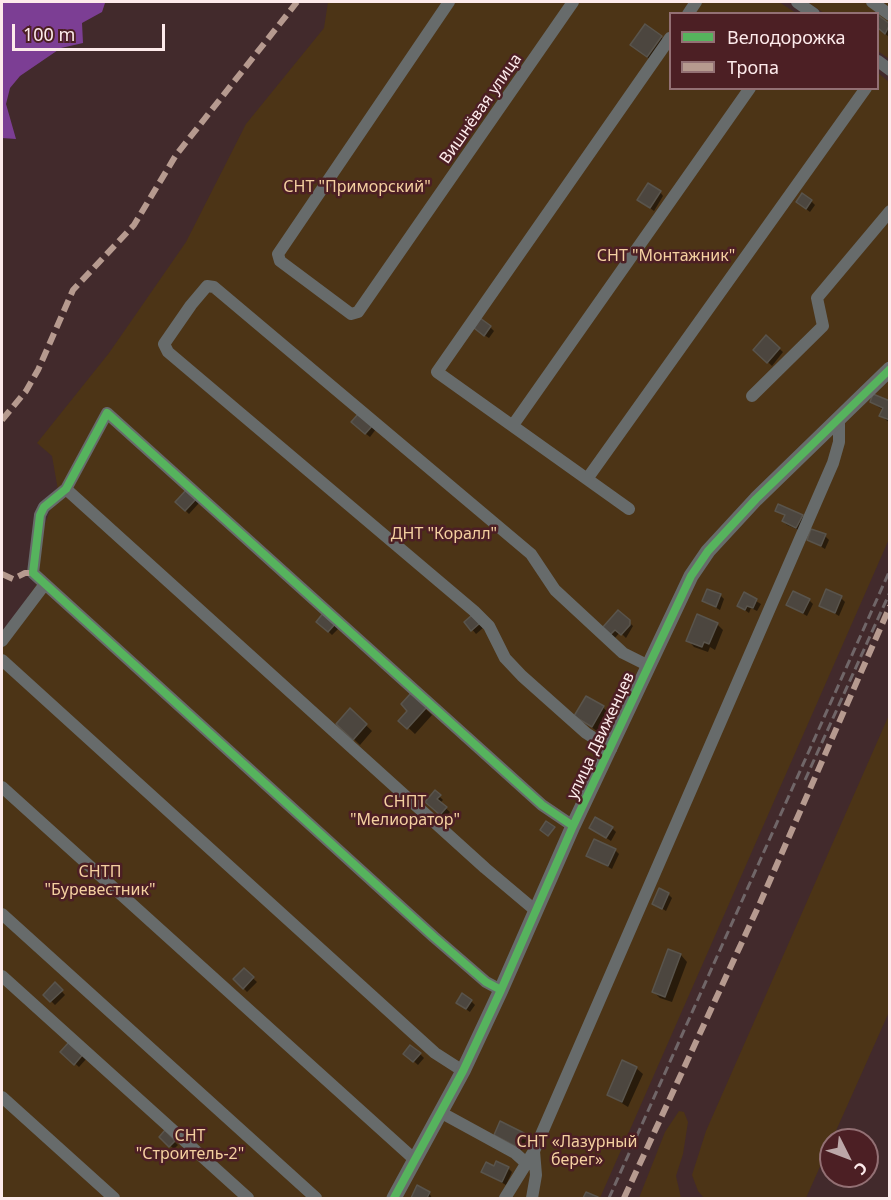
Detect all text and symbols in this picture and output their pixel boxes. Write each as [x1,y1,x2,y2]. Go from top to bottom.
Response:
scale bar [15,12,168,50]
legend [669,12,879,90]
text: 100 m [23,22,75,46]
text: Велодорожка [727,25,845,49]
street label: Вишнёвая улица [436,50,526,168]
text: Тропа [727,55,779,79]
park label: СНТ "Приморский" [283,177,431,197]
park label: СНТ "Монтажник" [597,246,735,266]
park label: ДНТ "Коралл" [391,524,497,544]
street label: улица Движенцев [563,669,639,803]
park label: СНПТ "Мелиоратор" [350,792,460,830]
park label: СНТП "Буревестник" [45,862,155,900]
park label: СНТ "Строитель-2" [136,1126,244,1164]
north arrow [819,1128,879,1188]
park label: СНТ «Лазурный берег» [517,1132,637,1170]
text: С [849,1158,873,1180]

